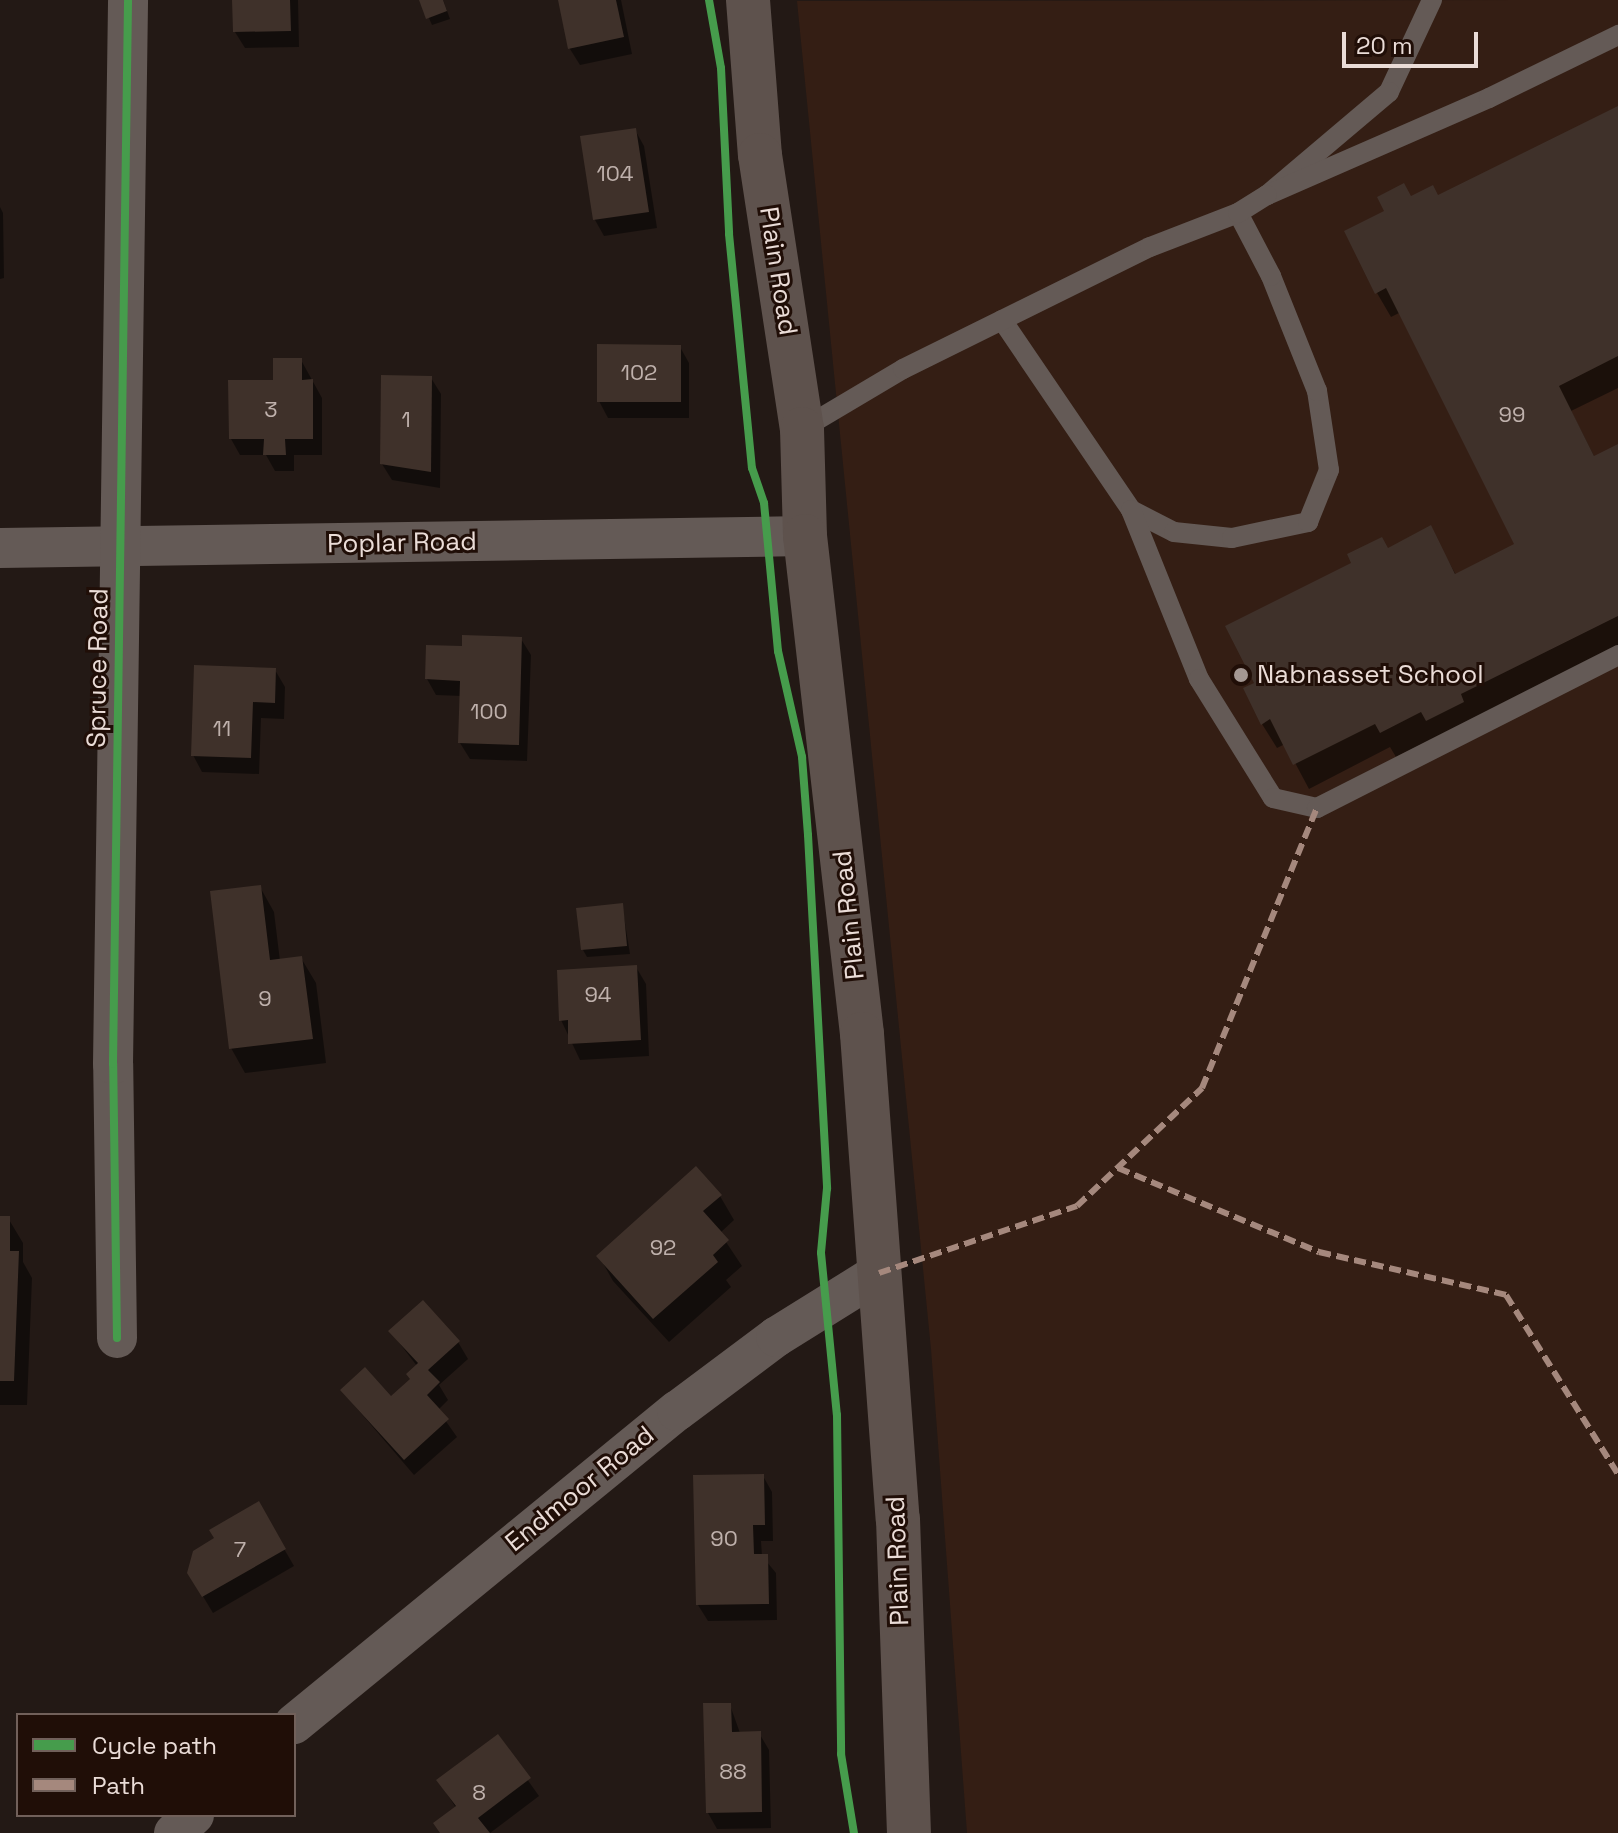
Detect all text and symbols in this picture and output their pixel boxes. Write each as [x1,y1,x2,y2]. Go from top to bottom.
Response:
scale bar [1346,16,1482,66]
text: 20 m [1356,30,1413,61]
house number: 104 [596,161,634,187]
street label: Plain Road [752,204,804,338]
house number: 102 [621,360,657,386]
house number: 3 [264,397,278,423]
house number: 99 [1499,402,1525,428]
house number: 1 [401,407,411,433]
street label: Poplar Road [327,526,477,560]
street label: Spruce Road [81,588,115,748]
place label: Nabnasset School [1257,659,1484,691]
marker: Nabnasset School [1232,666,1250,684]
house number: 100 [470,699,508,725]
house number: 11 [213,716,231,742]
street label: Plain Road [827,849,871,981]
house number: 94 [584,982,612,1008]
house number: 9 [258,986,272,1012]
house number: 92 [650,1235,676,1261]
street label: Endmoor Road [499,1420,661,1558]
street label: Plain Road [880,1496,916,1626]
house number: 90 [710,1526,738,1552]
house number: 7 [234,1537,246,1563]
legend [16,1713,296,1817]
text: Cycle path [92,1730,217,1761]
house number: 88 [719,1759,747,1785]
text: Path [92,1770,145,1801]
house number: 8 [472,1780,486,1806]

